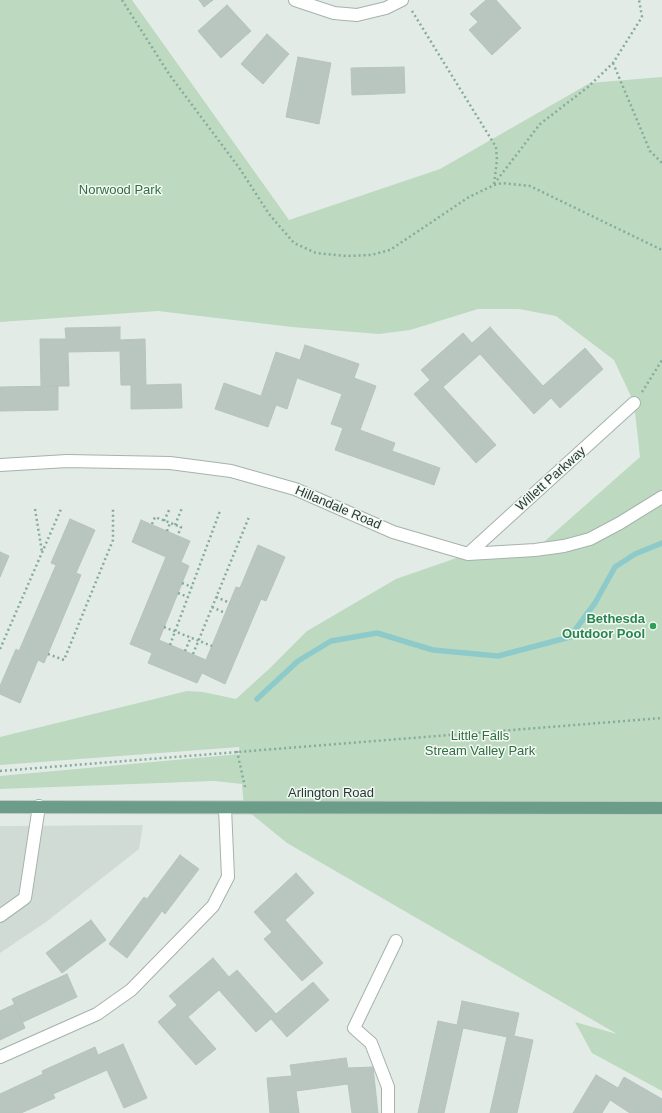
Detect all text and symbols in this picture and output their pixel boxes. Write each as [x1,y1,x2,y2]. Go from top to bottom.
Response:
park label: Norwood Park [79,182,161,198]
street label: Willett Parkway [513,443,589,515]
street label: Hillandale Road [293,483,383,533]
place label: Bethesda Outdoor Pool [562,611,645,642]
marker: Bethesda Outdoor Pool [648,621,658,631]
park label: Little Falls Stream Valley Park [425,728,535,759]
street label: Arlington Road [288,785,374,801]

